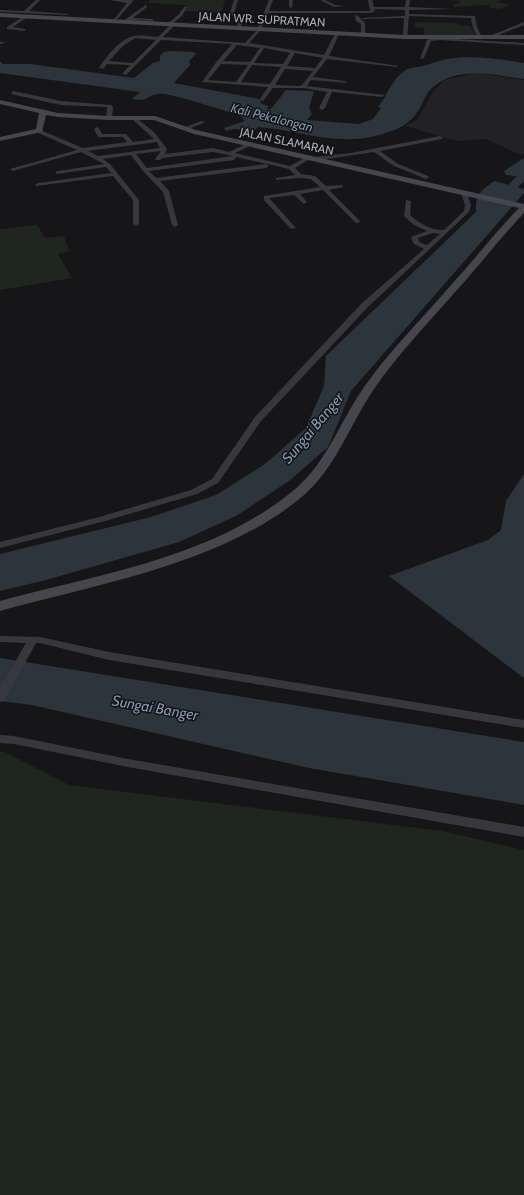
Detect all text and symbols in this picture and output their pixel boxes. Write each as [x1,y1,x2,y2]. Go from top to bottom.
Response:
street label: JALAN WR. SUPRATMAN [197,8,326,30]
water label: Kali Pekalongan [229,99,315,135]
street label: JALAN SLAMARAN [238,124,335,158]
water label: Sungai Banger [278,388,349,467]
water label: Sungai Banger [111,692,201,725]

